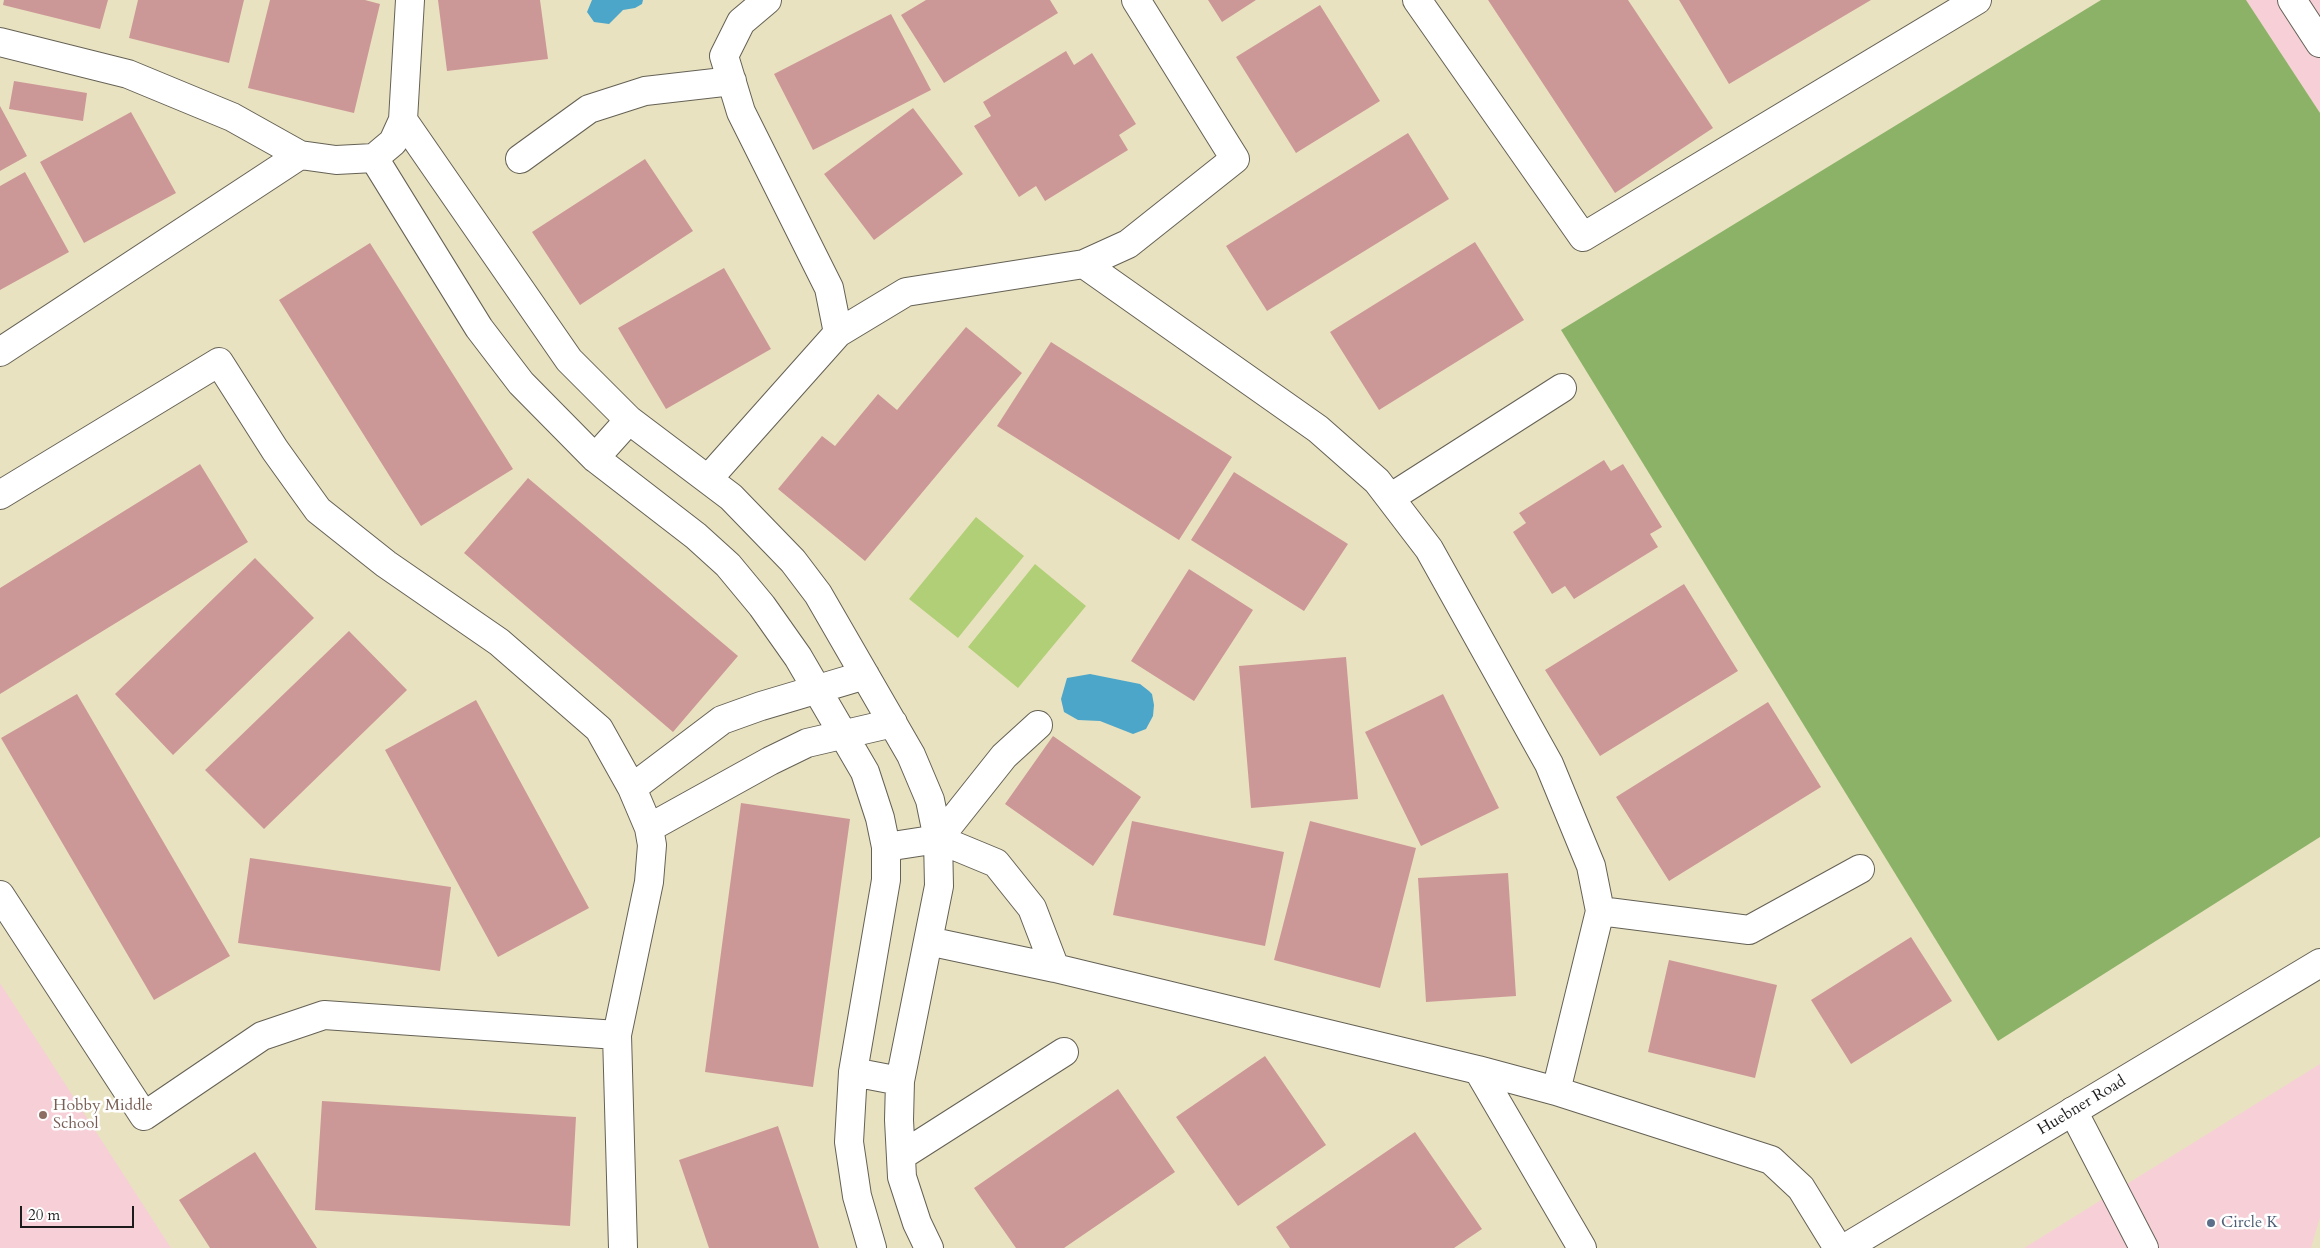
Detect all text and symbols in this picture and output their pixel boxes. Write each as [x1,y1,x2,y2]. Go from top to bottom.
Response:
street label: Huebner Road [2034,1072,2130,1140]
place label: Hobby Middle School [53,1096,153,1134]
marker: Hobby Middle School [37,1109,49,1121]
scale bar [22,1196,136,1228]
text: 20 m [28,1205,60,1225]
place label: Circle K [2221,1213,2278,1233]
marker: Circle K [2205,1217,2217,1229]

